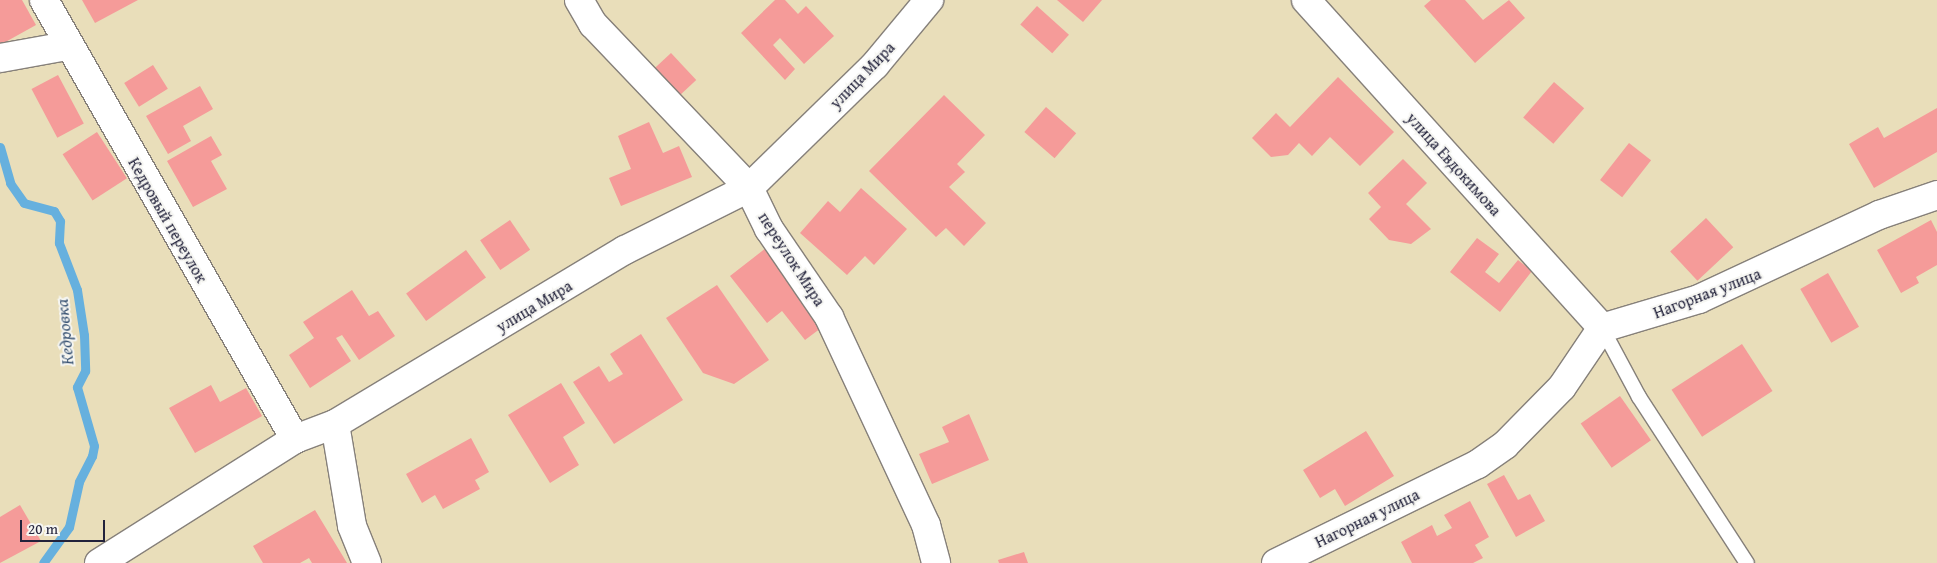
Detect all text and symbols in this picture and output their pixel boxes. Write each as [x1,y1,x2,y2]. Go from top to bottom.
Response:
street label: улица Мира [826,38,898,112]
street label: улица Евдокимова [1403,108,1505,220]
street label: Кедровый переулок [124,154,212,286]
street label: переулок Мира [755,208,829,310]
street label: Нагорная улица [1651,264,1763,322]
street label: улица Мира [493,276,575,336]
water label: Кедровка [51,298,79,366]
street label: Нагорная улица [1312,484,1422,552]
scale bar [22,510,108,542]
text: 20 m [28,518,58,539]

